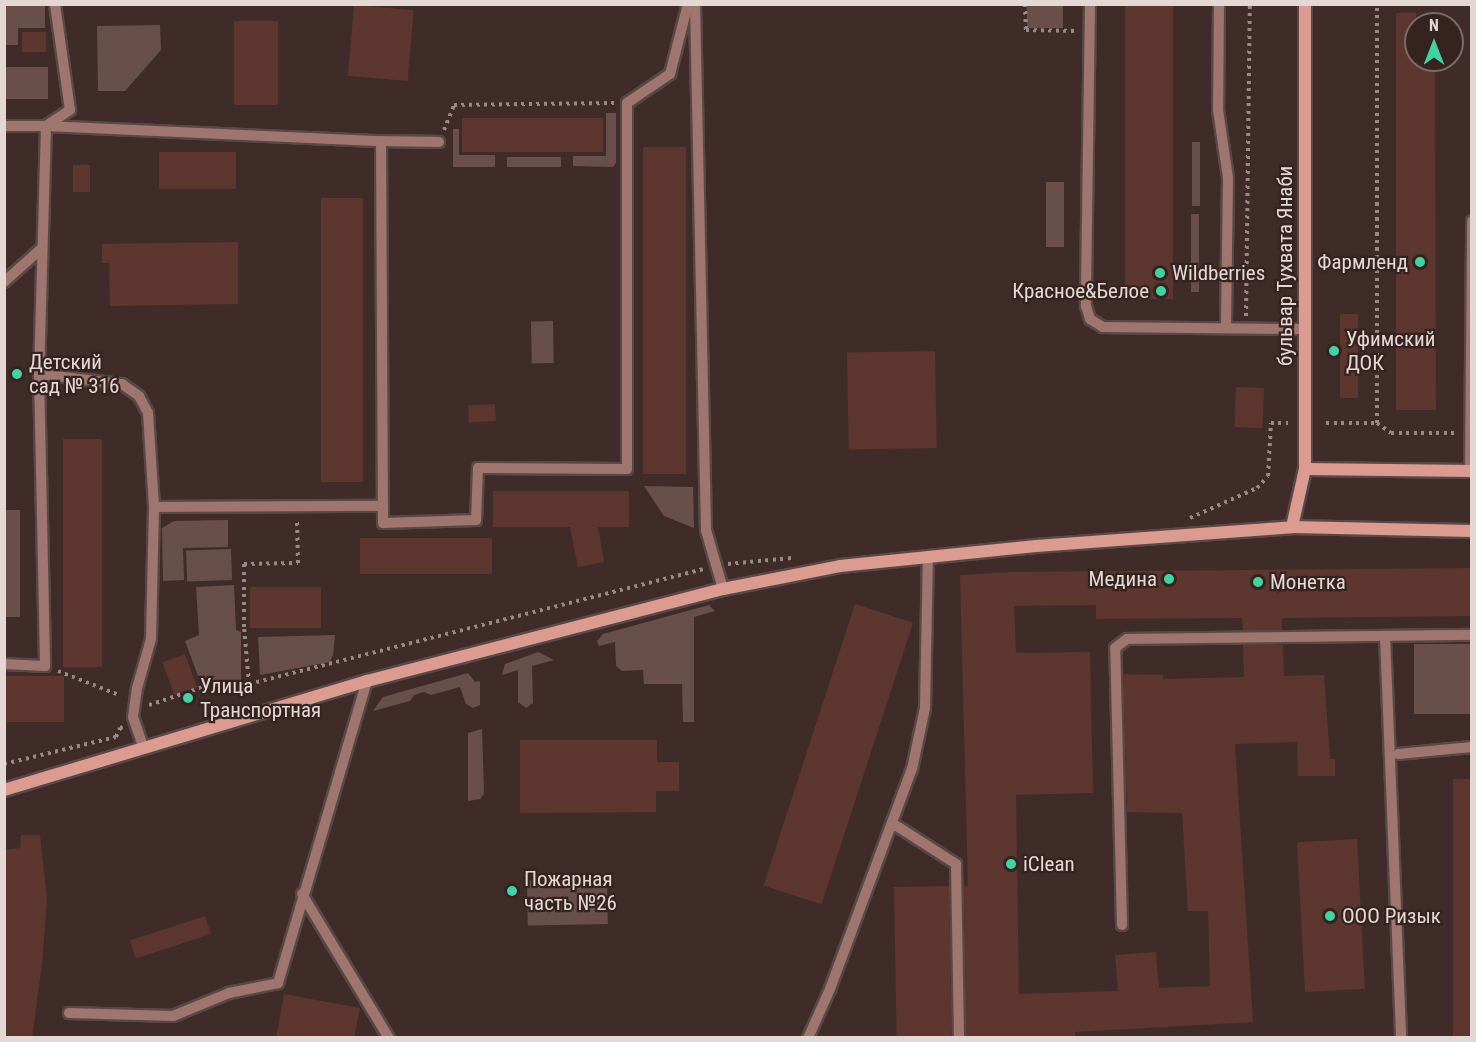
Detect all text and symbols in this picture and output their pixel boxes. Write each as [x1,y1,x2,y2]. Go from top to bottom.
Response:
north arrow [1404,12,1464,72]
text: N [1429,16,1439,35]
street label: бульвар Тухвата Янаби [1272,166,1298,366]
place label: Фармленд [1317,249,1408,275]
marker: Фармленд [1413,255,1427,269]
place label: Wildberries [1172,260,1265,286]
marker: Wildberries [1153,266,1167,280]
place label: Красное&Белое [1012,278,1149,304]
marker: Красное&Белое [1154,284,1168,298]
place label: Уфимский ДОК [1346,326,1435,376]
marker: Уфимский ДОК [1327,344,1341,358]
place label: Детский сад № 316 [29,349,119,399]
marker: Детский сад № 316 [10,367,24,381]
place label: Медина [1089,566,1157,592]
place label: Монетка [1270,569,1346,595]
marker: Медина [1162,572,1176,586]
marker: Монетка [1251,575,1265,589]
place label: Улица Транспортная [200,673,321,723]
marker: Улица Транспортная [181,691,195,705]
place label: iClean [1023,851,1075,877]
marker: iClean [1004,857,1018,871]
place label: Пожарная часть №26 [524,866,617,916]
marker: Пожарная часть №26 [505,884,519,898]
place label: ООО Ризык [1342,903,1441,929]
marker: ООО Ризык [1323,909,1337,923]

